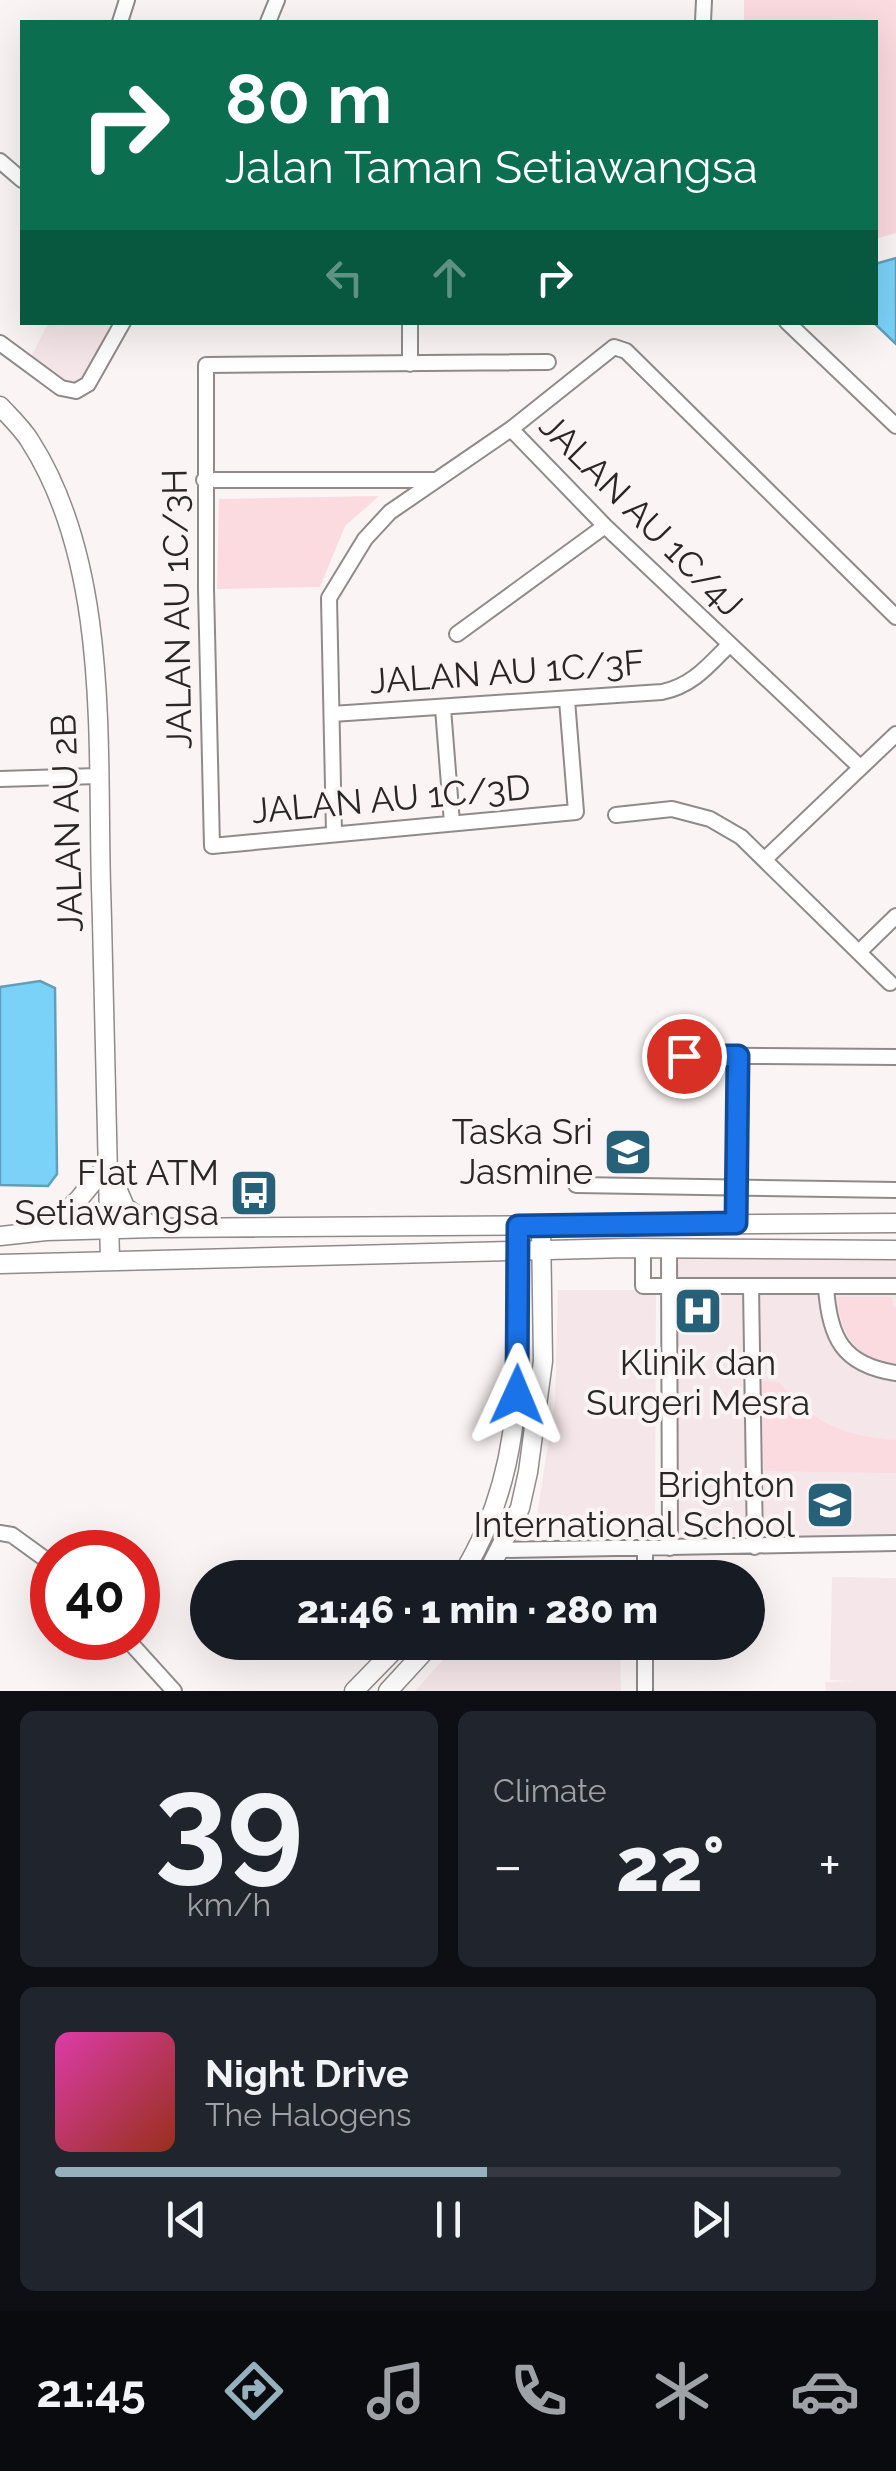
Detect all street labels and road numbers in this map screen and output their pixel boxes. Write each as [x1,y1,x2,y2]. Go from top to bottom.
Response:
street label: JALAN AU 1C/4J [532,405,751,624]
street label: JALAN AU 1C/3H [154,468,199,750]
street label: JALAN AU 1C/3F [368,641,646,702]
street label: JALAN AU 2B [42,713,91,933]
street label: JALAN AU 1C/3D [250,766,532,831]

